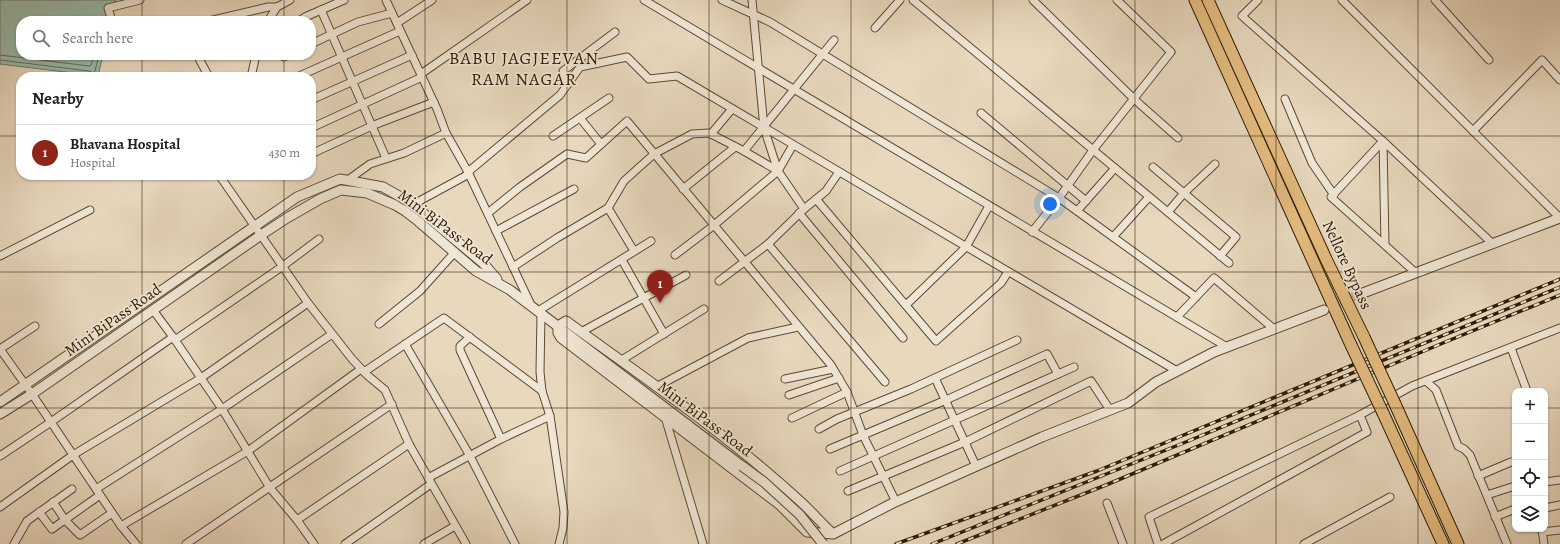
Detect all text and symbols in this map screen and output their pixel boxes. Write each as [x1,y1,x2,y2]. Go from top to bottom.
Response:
search box [16,16,316,60]
icon: search [30,27,52,49]
text: Search here [62,28,133,48]
district label: BABU JAGJEEVAN RAM NAGAR [449,46,599,91]
text: Nearby [32,87,83,110]
text: Bhavana Hospital [70,134,180,154]
text: 1 [43,144,47,161]
text: 430 m [268,144,300,161]
text: Hospital [70,154,115,171]
street label: Mini BiPass Road [393,184,497,270]
your location [1040,194,1060,214]
street label: Nellore Bypass [1317,217,1377,313]
pin: 1 [647,270,673,303]
street label: Mini BiPass Road [60,278,166,362]
street label: Mini BiPass Road [653,376,757,462]
map controls [1512,388,1548,532]
button: + [1512,388,1548,424]
button: − [1512,424,1548,460]
button: locate [1512,460,1548,496]
button: layers [1512,496,1548,532]

